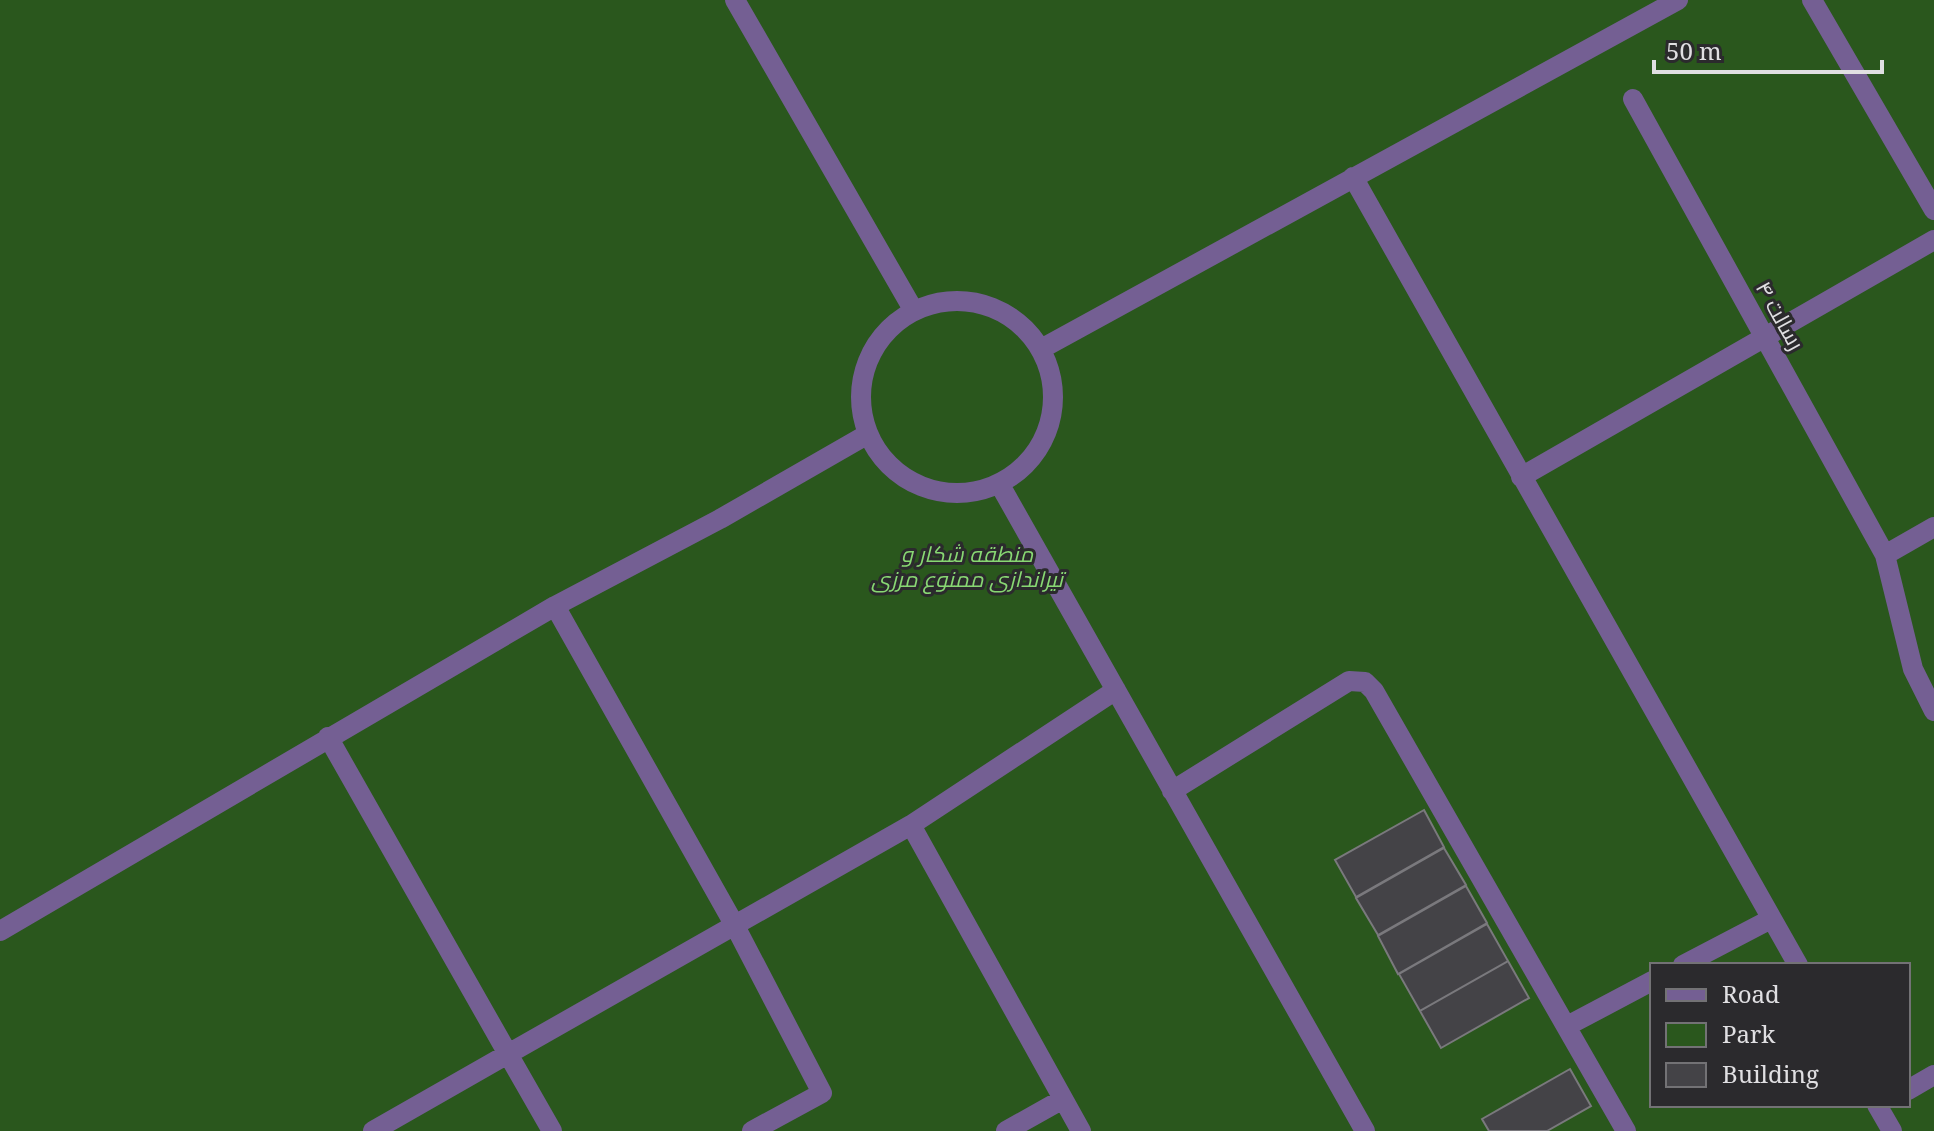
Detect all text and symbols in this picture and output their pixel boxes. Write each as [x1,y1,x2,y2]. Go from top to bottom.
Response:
scale bar [1654,24,1882,74]
text: 50 m [1666,34,1722,67]
street label: رسالت ۴ [1750,275,1812,355]
park label: منطقه شکار و تیراندازی ممنوع مرزی [871,538,1067,594]
legend [1650,963,1910,1107]
text: Road [1722,977,1780,1010]
text: Park [1722,1017,1776,1050]
text: Building [1722,1057,1819,1090]

